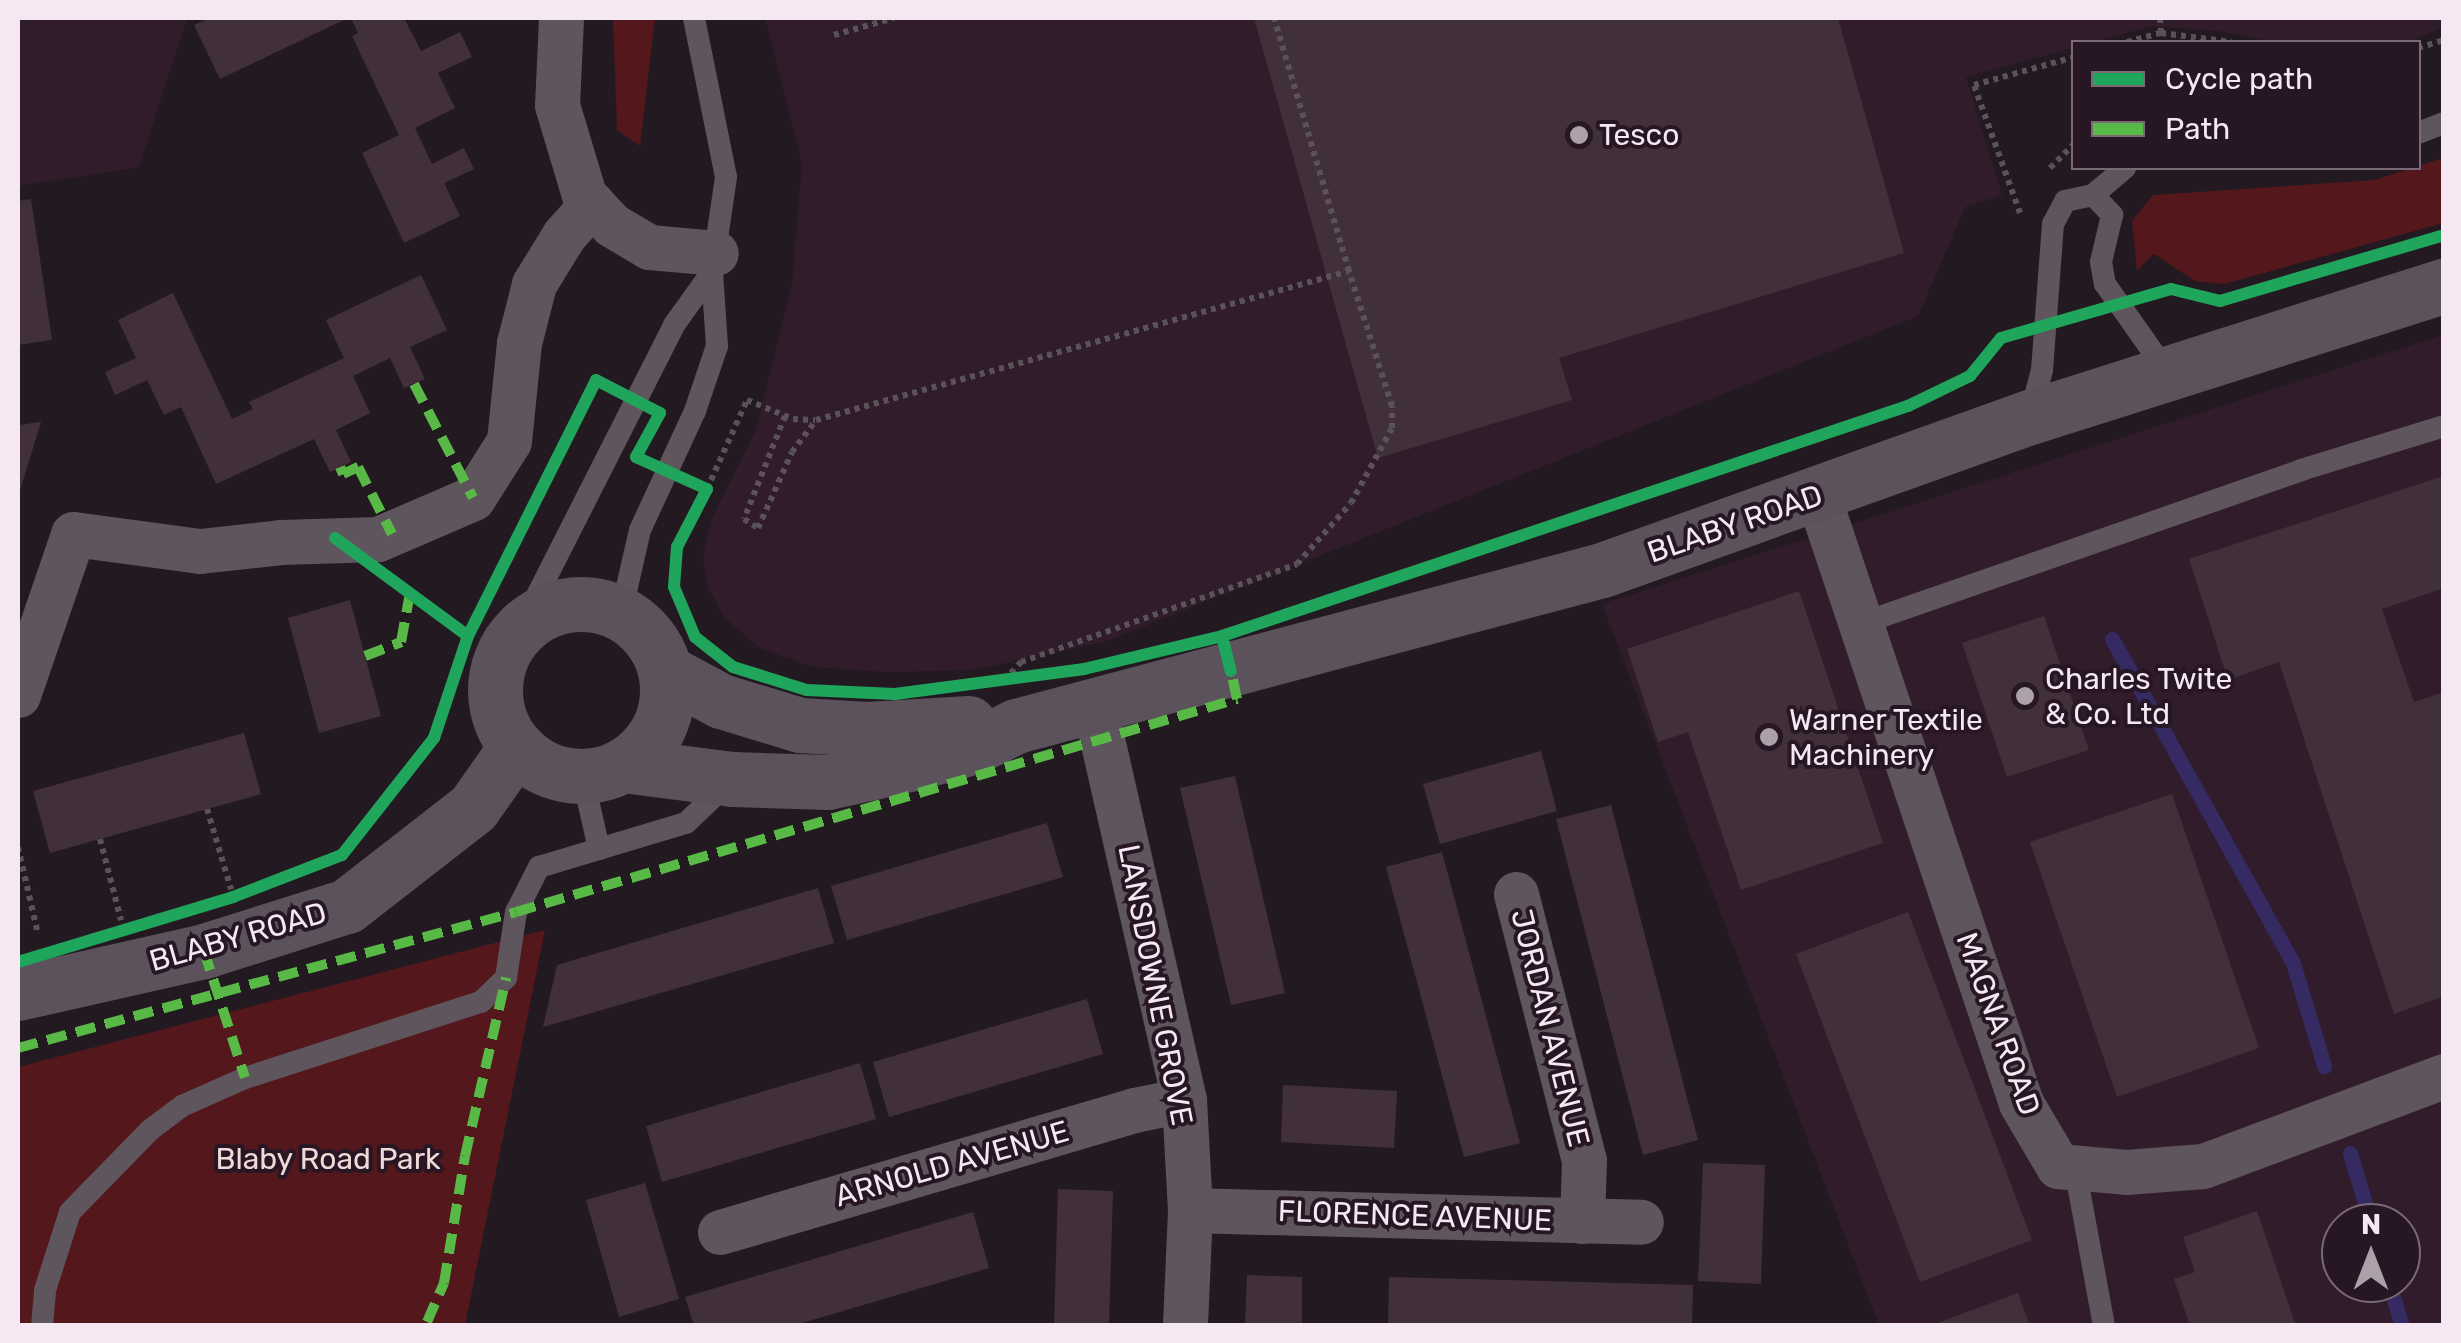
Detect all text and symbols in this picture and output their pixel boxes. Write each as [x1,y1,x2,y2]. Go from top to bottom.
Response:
legend [2071,40,2421,170]
text: Cycle path [2165,61,2313,97]
text: Path [2165,111,2230,147]
place label: Tesco [1599,117,1679,153]
marker: Tesco [1568,124,1590,146]
street label: BLABY ROAD [1642,477,1828,571]
place label: Charles Twite & Co. Ltd [2045,661,2233,732]
marker: Charles Twite & Co. Ltd [2014,685,2036,707]
place label: Warner Textile Machinery [1789,702,1984,772]
marker: Warner Textile Machinery [1758,726,1780,748]
street label: LANSDOWNE GROVE [1110,842,1200,1128]
street label: BLABY ROAD [145,894,331,980]
street label: JORDAN AVENUE [1503,905,1597,1151]
street label: MAGNA ROAD [1948,927,2048,1121]
street label: ARNOLD AVENUE [831,1113,1073,1215]
park label: Blaby Road Park [215,1141,441,1177]
street label: FLORENCE AVENUE [1277,1193,1553,1239]
north arrow [2321,1203,2421,1303]
text: N [2361,1208,2381,1241]

